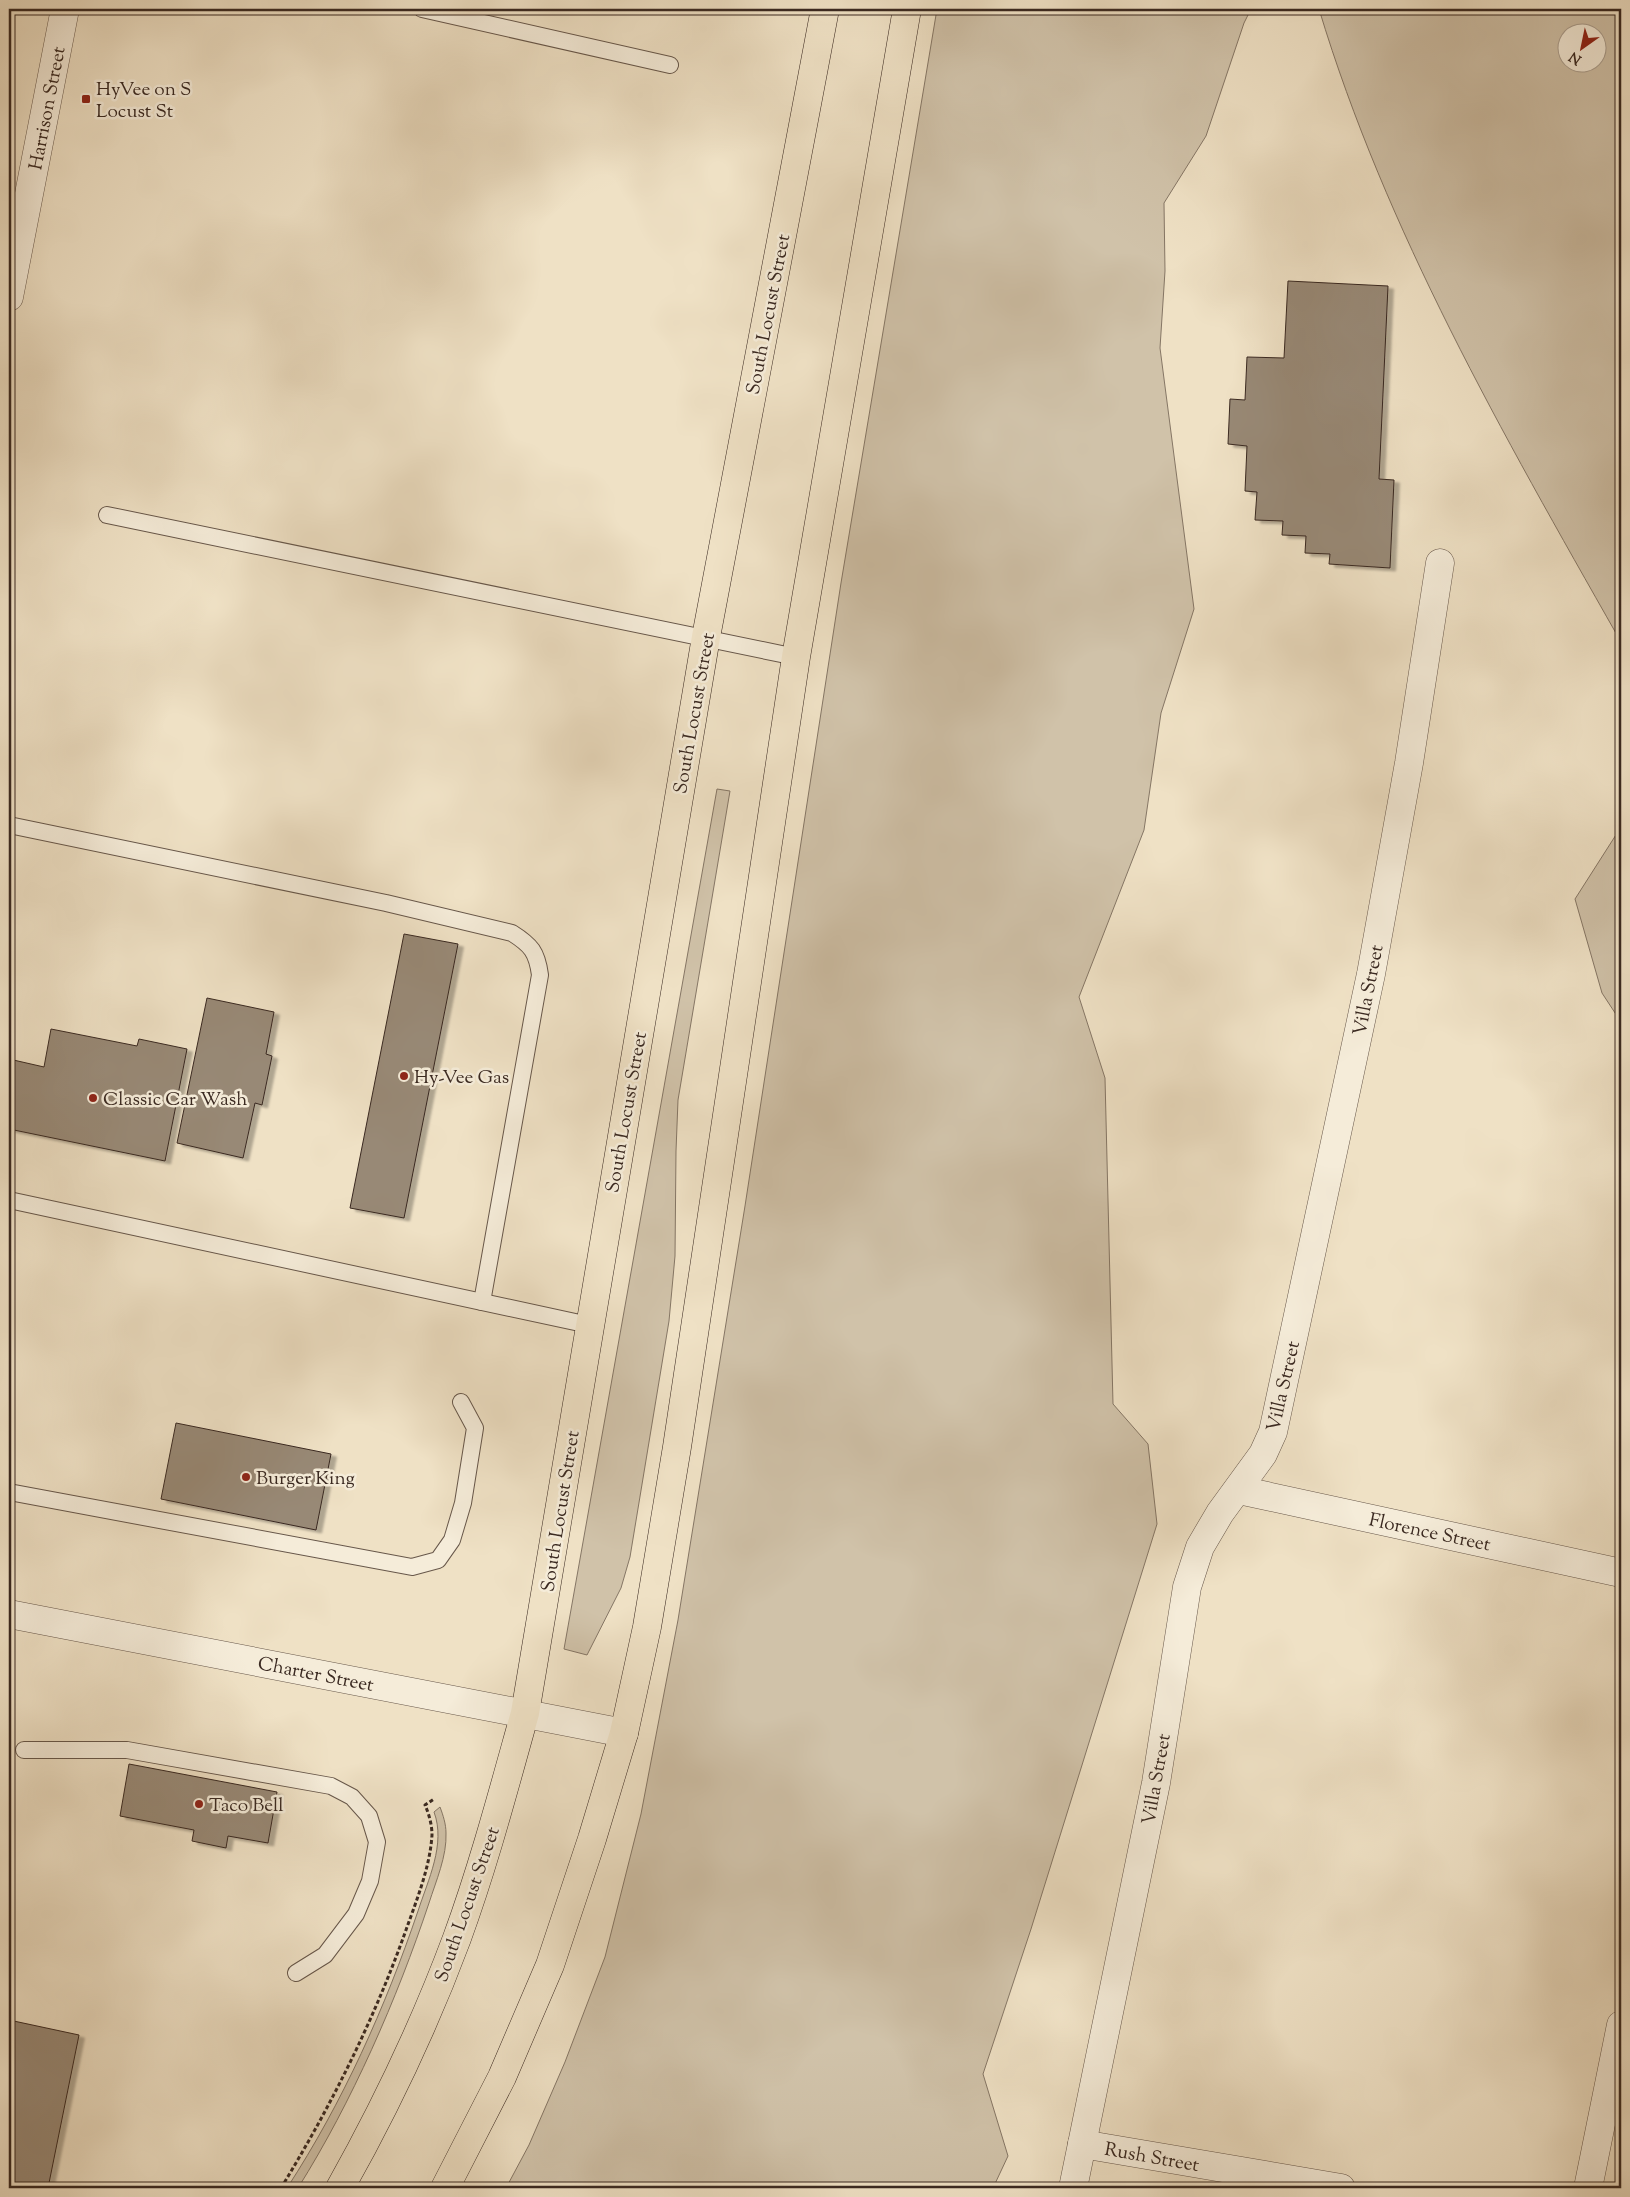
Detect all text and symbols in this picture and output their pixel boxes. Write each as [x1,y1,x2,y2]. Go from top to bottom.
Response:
north arrow [1558,22,1608,72]
street label: Harrison Street [23,44,74,173]
text: N [1566,46,1586,69]
place label: HyVee on S Locust St [96,77,191,126]
marker: HyVee on S Locust St [80,93,92,105]
street label: South Locust Street [741,231,798,397]
street label: South Locust Street [668,630,723,796]
street label: Villa Street [1347,942,1392,1038]
street label: South Locust Street [600,1029,655,1195]
place label: Hy-Vee Gas [414,1065,509,1092]
marker: Hy-Vee Gas [398,1070,410,1082]
place label: Classic Car Wash [103,1087,247,1114]
marker: Classic Car Wash [87,1092,99,1104]
street label: Villa Street [1261,1338,1308,1434]
street label: South Locust Street [535,1428,588,1594]
place label: Burger King [256,1466,355,1493]
marker: Burger King [240,1471,252,1483]
street label: Florence Street [1366,1507,1493,1560]
street label: Charter Street [255,1651,376,1700]
street label: Villa Street [1136,1731,1179,1827]
place label: Taco Bell [209,1793,284,1820]
marker: Taco Bell [193,1798,205,1810]
street label: South Locust Street [429,1823,508,1986]
street label: Rush Street [1102,2137,1202,2180]

